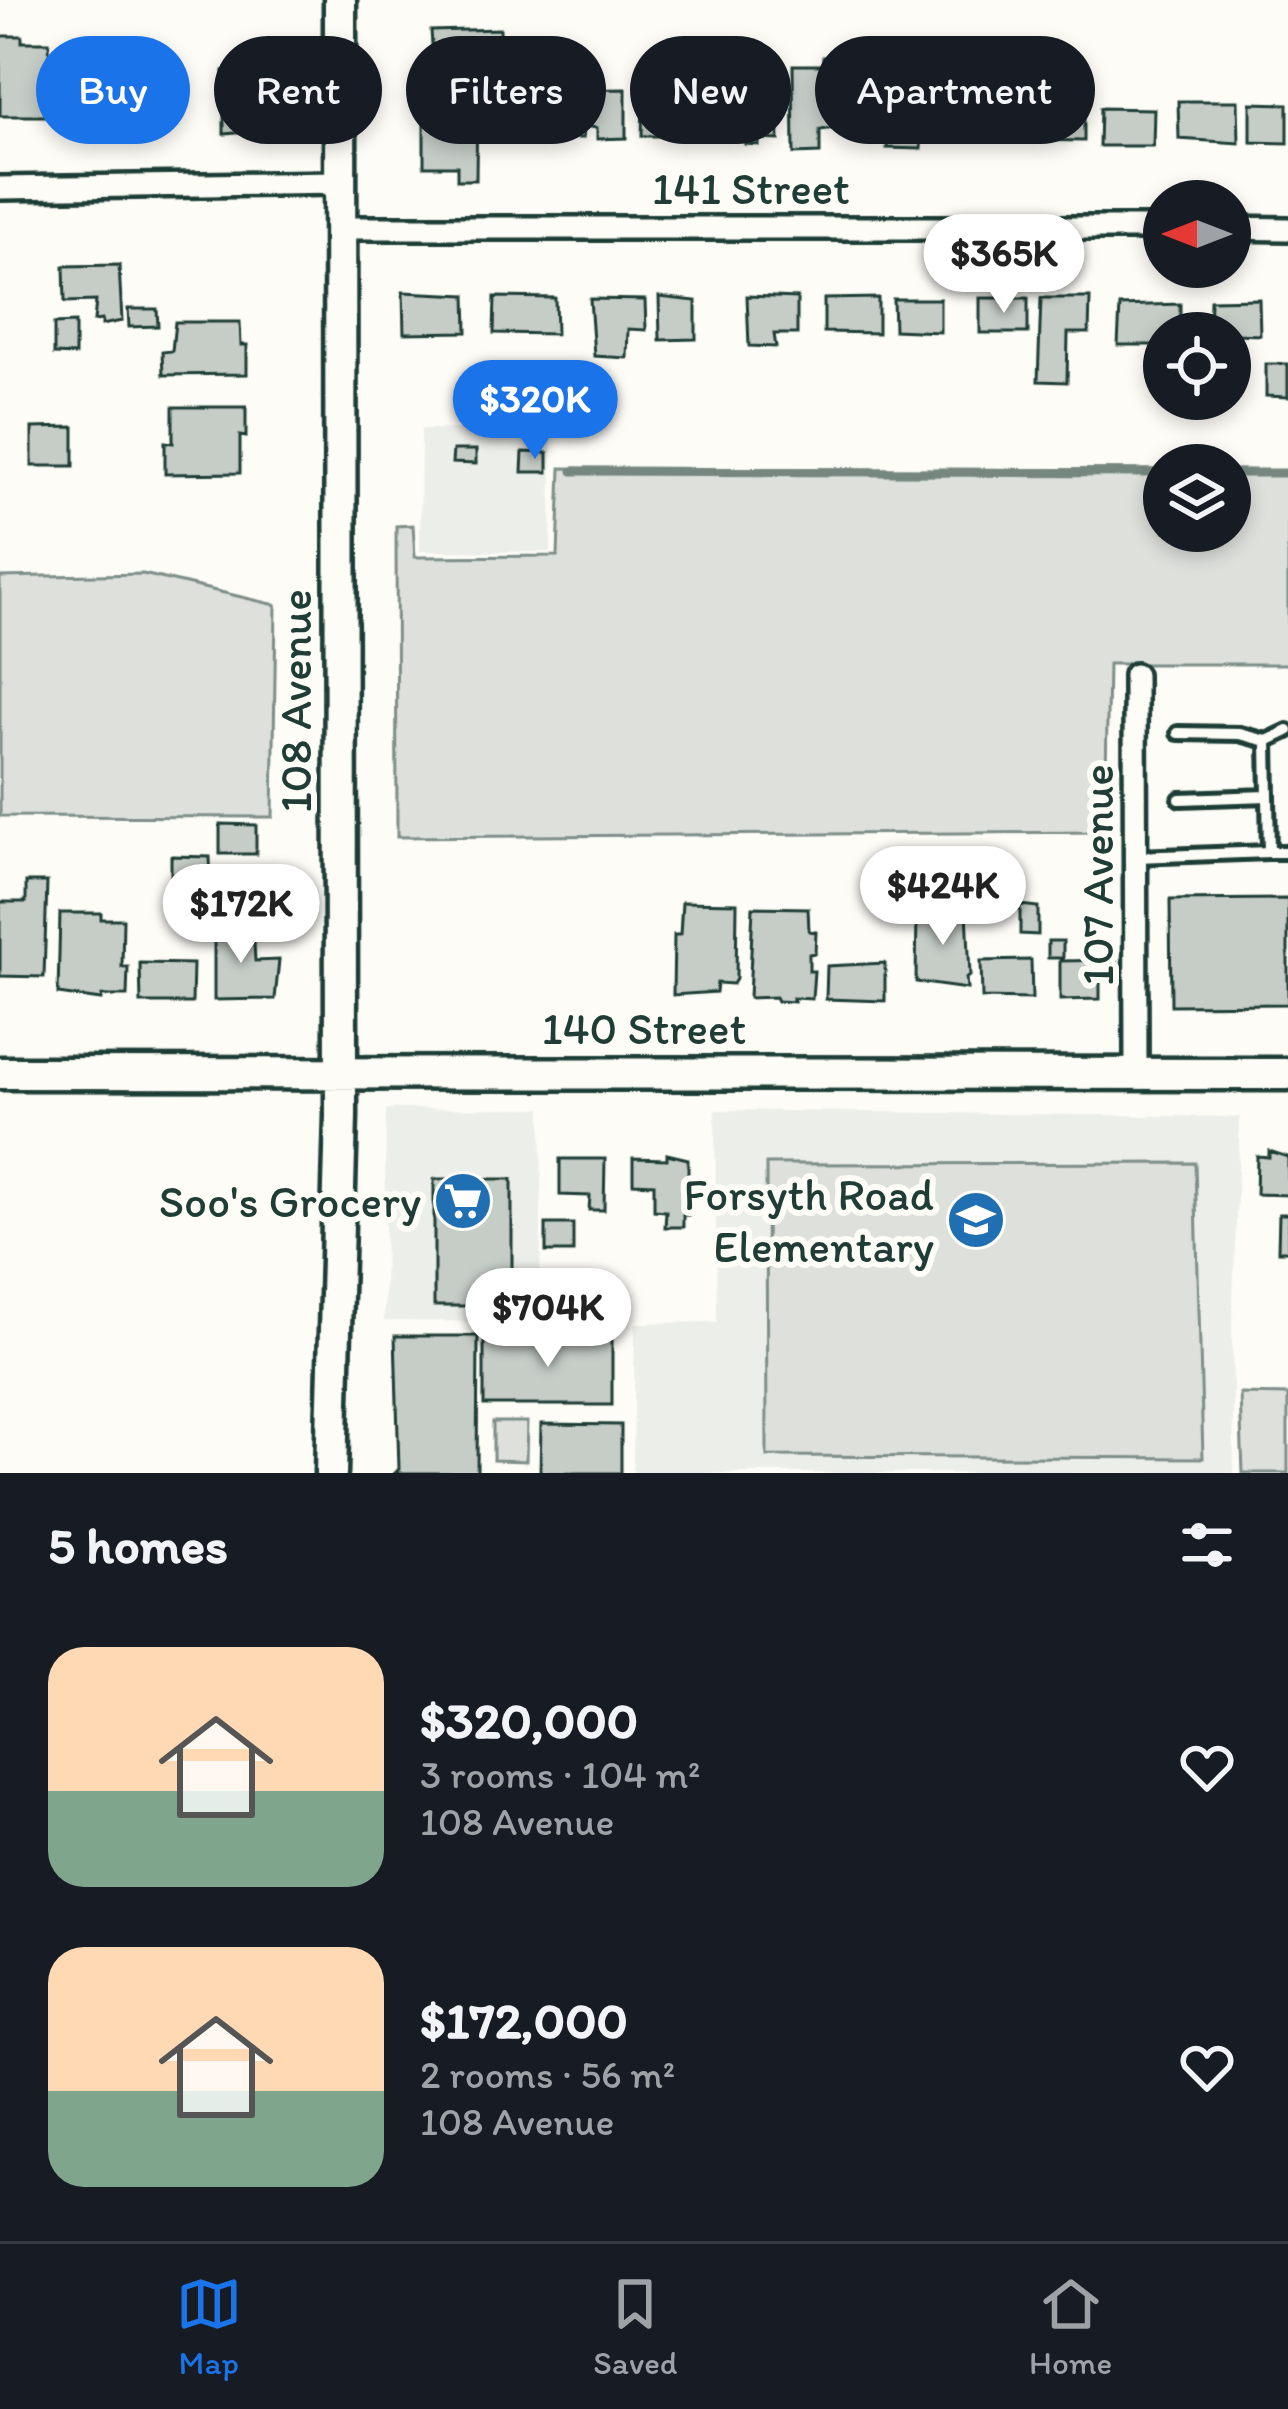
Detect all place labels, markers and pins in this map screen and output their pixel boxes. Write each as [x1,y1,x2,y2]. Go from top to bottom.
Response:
pin: $365K [920,214,1088,316]
pin: $320K [451,360,619,462]
pin: $424K [859,846,1027,948]
pin: $172K [157,864,325,966]
place label: Forsyth Road Elementary [684,1167,934,1273]
supermarket icon: Soo's Grocery [432,1170,494,1232]
place label: Soo's Grocery [159,1174,421,1228]
school or university icon: Forsyth Road Elementary [945,1189,1007,1251]
pin: $704K [464,1268,632,1370]

